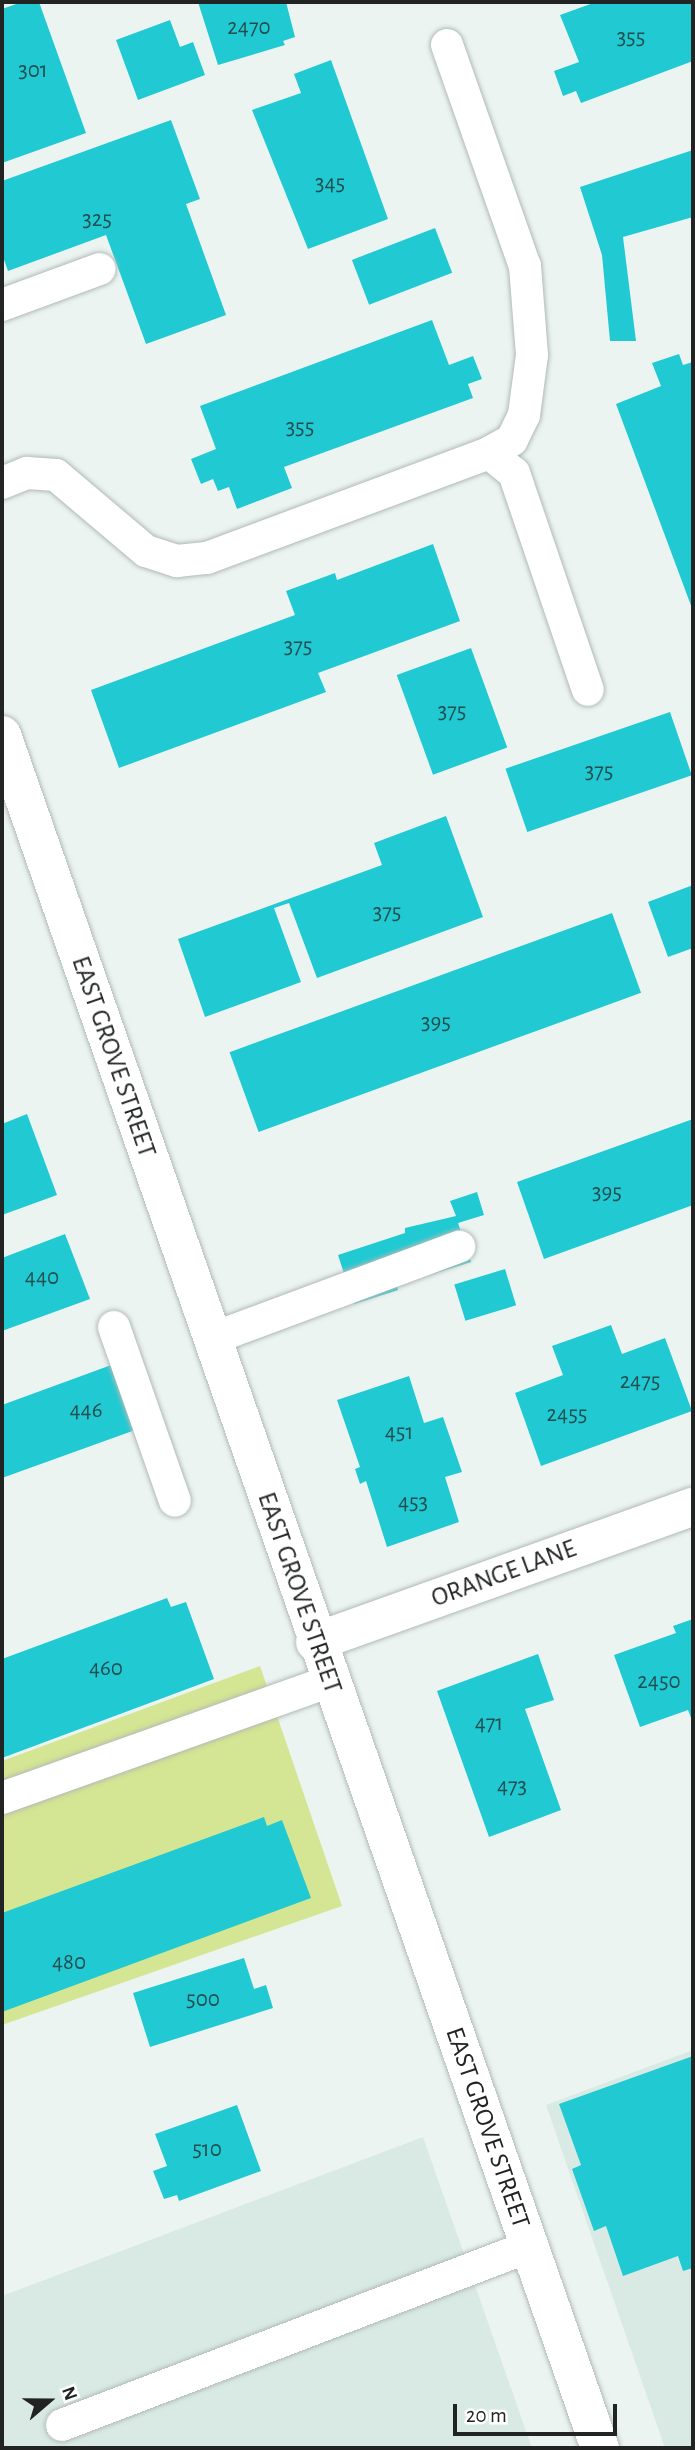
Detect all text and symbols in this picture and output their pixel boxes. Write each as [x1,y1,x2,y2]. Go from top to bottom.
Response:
house number: 2470 [227,14,271,42]
house number: 355 [617,24,645,52]
house number: 301 [18,57,48,85]
house number: 345 [315,170,345,198]
house number: 325 [82,206,112,234]
house number: 355 [286,414,314,442]
house number: 375 [284,633,312,661]
house number: 375 [438,698,466,726]
house number: 375 [585,758,613,786]
house number: 375 [373,899,401,927]
street label: EAST GROVE STREET [64,952,162,1162]
house number: 395 [421,1009,451,1037]
house number: 395 [592,1179,622,1207]
house number: 440 [25,1264,59,1292]
house number: 2475 [620,1368,660,1396]
house number: 446 [70,1397,102,1425]
house number: 2455 [547,1401,587,1429]
house number: 451 [385,1419,413,1447]
street label: EAST GROVE STREET [250,1488,348,1698]
house number: 453 [398,1489,428,1517]
street label: ORANGE LANE [427,1533,581,1615]
house number: 460 [89,1655,123,1683]
house number: 2450 [637,1668,681,1696]
house number: 471 [475,1710,503,1738]
house number: 473 [497,1773,527,1801]
house number: 480 [52,1949,86,1977]
house number: 500 [186,1986,220,2014]
street label: EAST GROVE STREET [438,2023,536,2233]
house number: 510 [192,2136,222,2164]
north arrow [14,2366,84,2436]
text: N [58,2384,80,2403]
scale bar [457,2390,622,2434]
text: 20 m [466,2405,507,2426]

